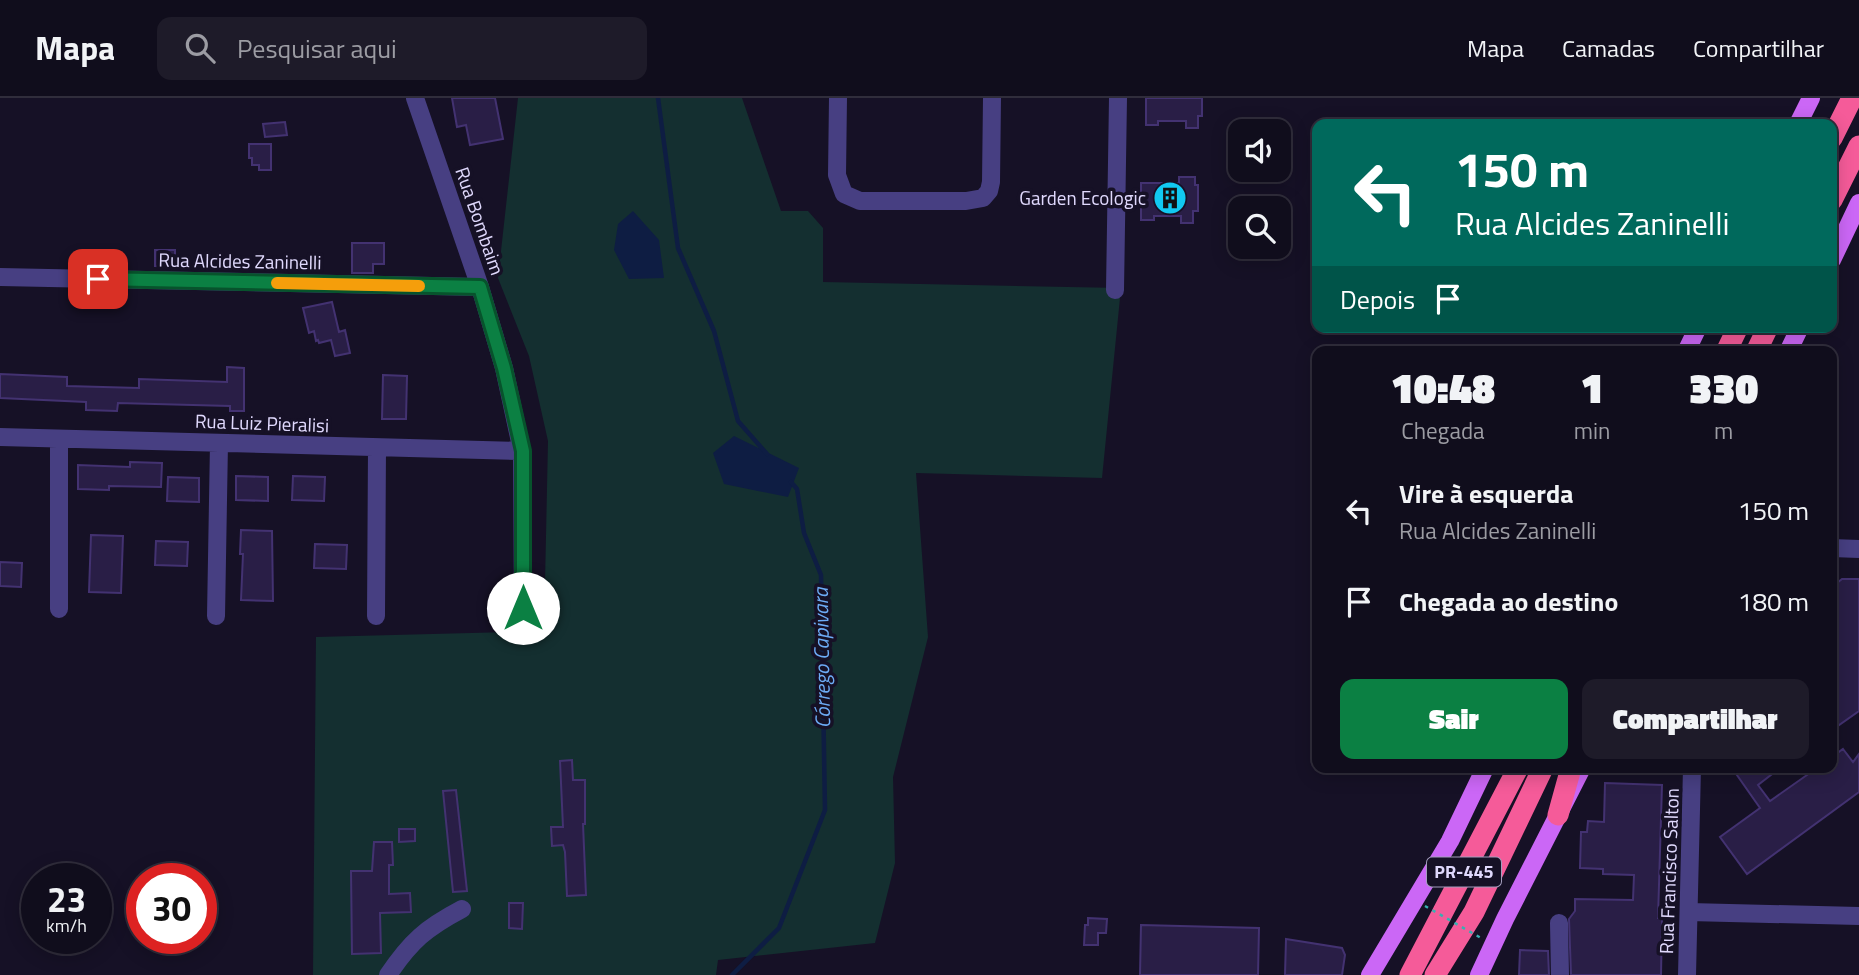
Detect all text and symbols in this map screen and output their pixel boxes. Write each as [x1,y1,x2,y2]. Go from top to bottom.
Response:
search box [157,17,647,80]
text: Mapa [35,23,115,73]
icon: search [181,29,219,67]
text: Pesquisar aqui [237,29,397,68]
text: Mapa [1467,30,1524,66]
text: Camadas [1562,30,1655,66]
text: Compartilhar [1693,30,1824,66]
map controls [1228,119,1291,259]
button: sound [1228,119,1291,182]
text: 150 m [1455,131,1589,206]
icon: left [1340,147,1431,238]
street label: Rua Bombaim [448,163,513,279]
building icon: Garden Ecologic [1151,179,1189,217]
place label: Garden Ecologic [1019,183,1146,212]
button: search [1228,196,1291,259]
text: Rua Alcides Zaninelli [1455,199,1730,247]
street label: Rua Alcides Zaninelli [158,245,322,276]
pin [68,249,128,309]
icon: arrive [79,260,117,298]
text: Depois [1340,280,1415,319]
icon: arrive [1429,280,1467,318]
text: 10:48 [1391,355,1495,419]
text: 1 [1581,355,1604,419]
text: 330 [1689,355,1758,419]
street label: Rua Luiz Pieralisi [194,406,330,439]
text: Chegada [1401,413,1485,448]
text: min [1574,413,1610,448]
text: m [1714,413,1733,448]
text: Vire à esquerda [1399,474,1574,513]
text: 150 m [1738,491,1809,530]
icon: left [1340,492,1378,530]
text: Rua Alcides Zaninelli [1399,513,1596,548]
position arrow [486,571,560,645]
text: Chegada ao destino [1399,582,1618,621]
text: 180 m [1738,582,1809,621]
icon: arrive [1340,583,1378,621]
water label: Córrego Capivara [804,586,838,729]
button: Sair [1340,679,1568,759]
button: Compartilhar [1582,679,1809,759]
street label: Rua Francisco Salton [1651,787,1686,954]
road number: PR-445 [1427,858,1501,886]
speed limit sign: 30 [126,863,217,954]
text: 23 [47,872,86,926]
text: km/h [46,912,87,939]

